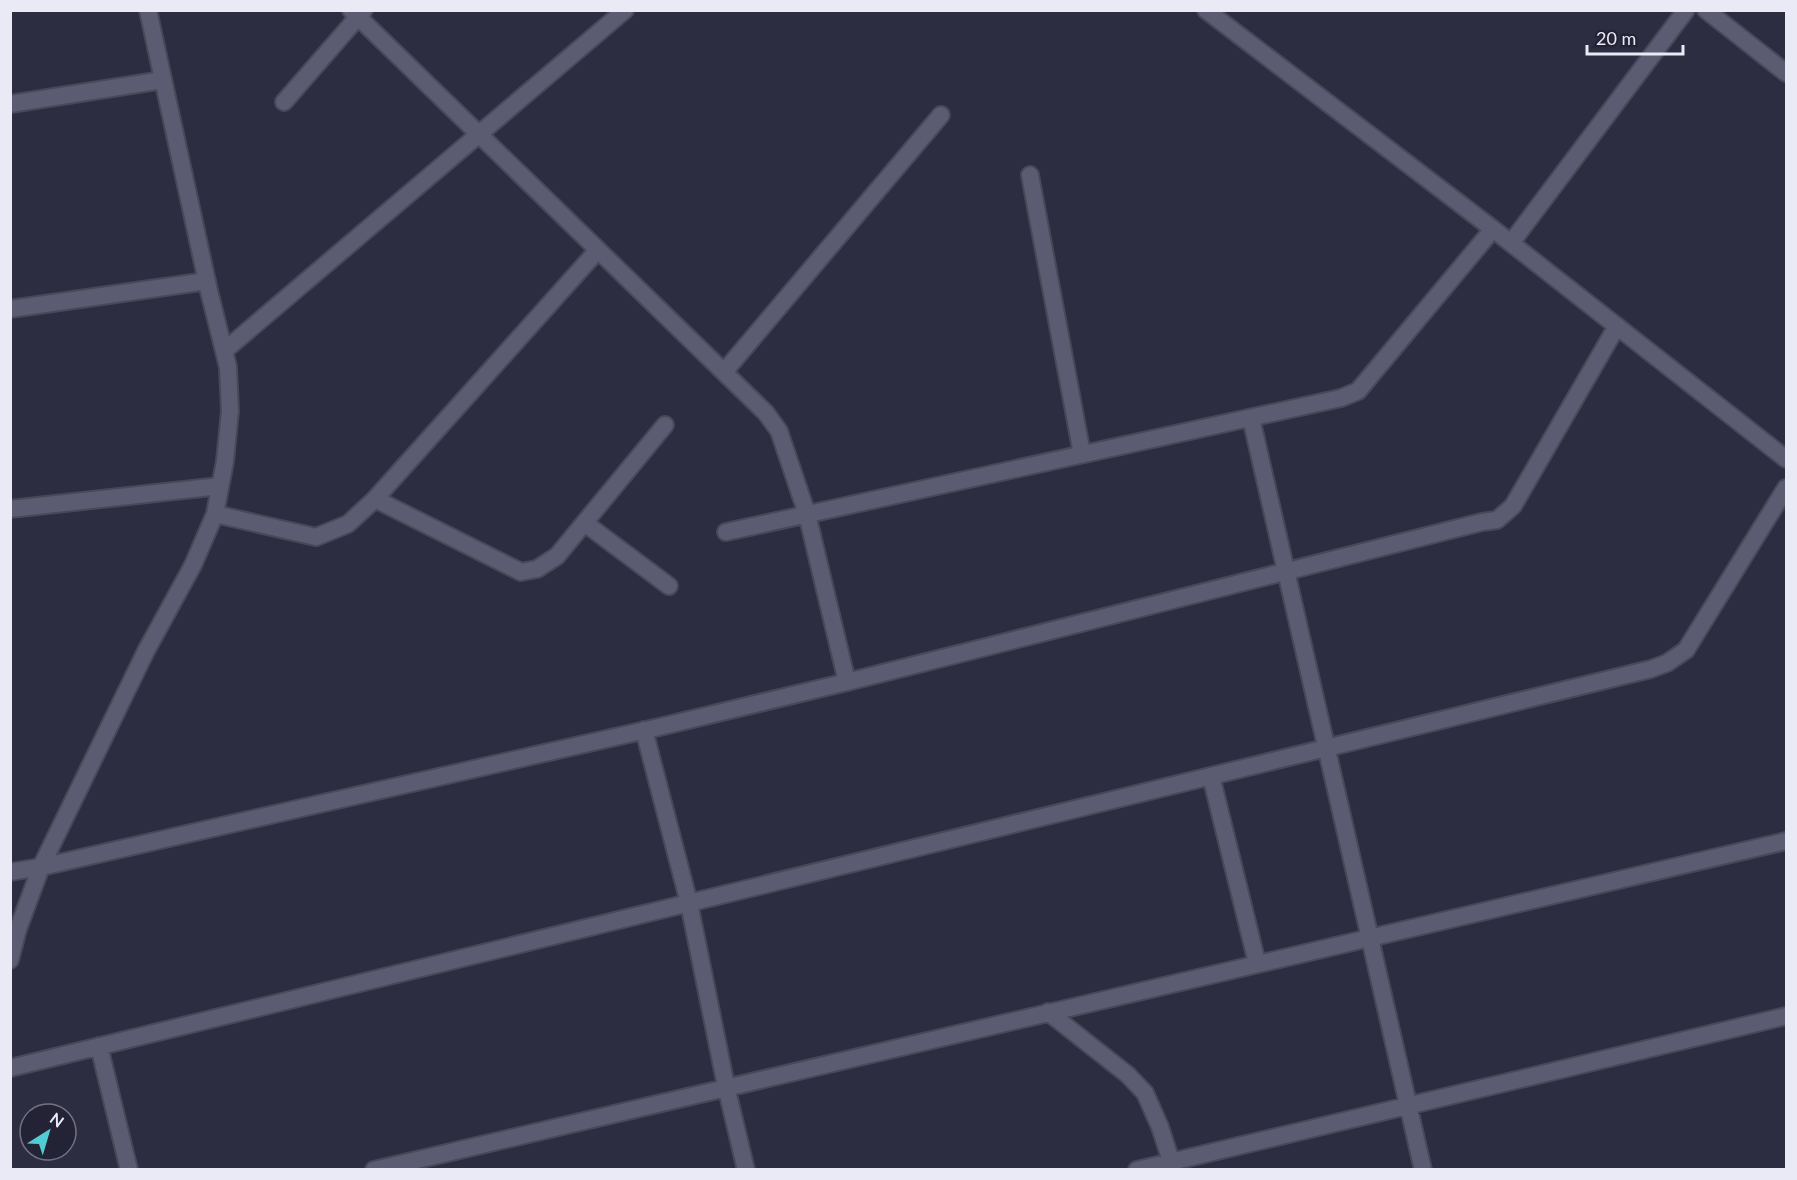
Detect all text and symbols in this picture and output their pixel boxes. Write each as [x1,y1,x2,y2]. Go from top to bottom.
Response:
scale bar [1587,18,1683,56]
text: 20 m [1596,27,1636,49]
north arrow [18,1102,78,1162]
text: N [47,1108,68,1131]

